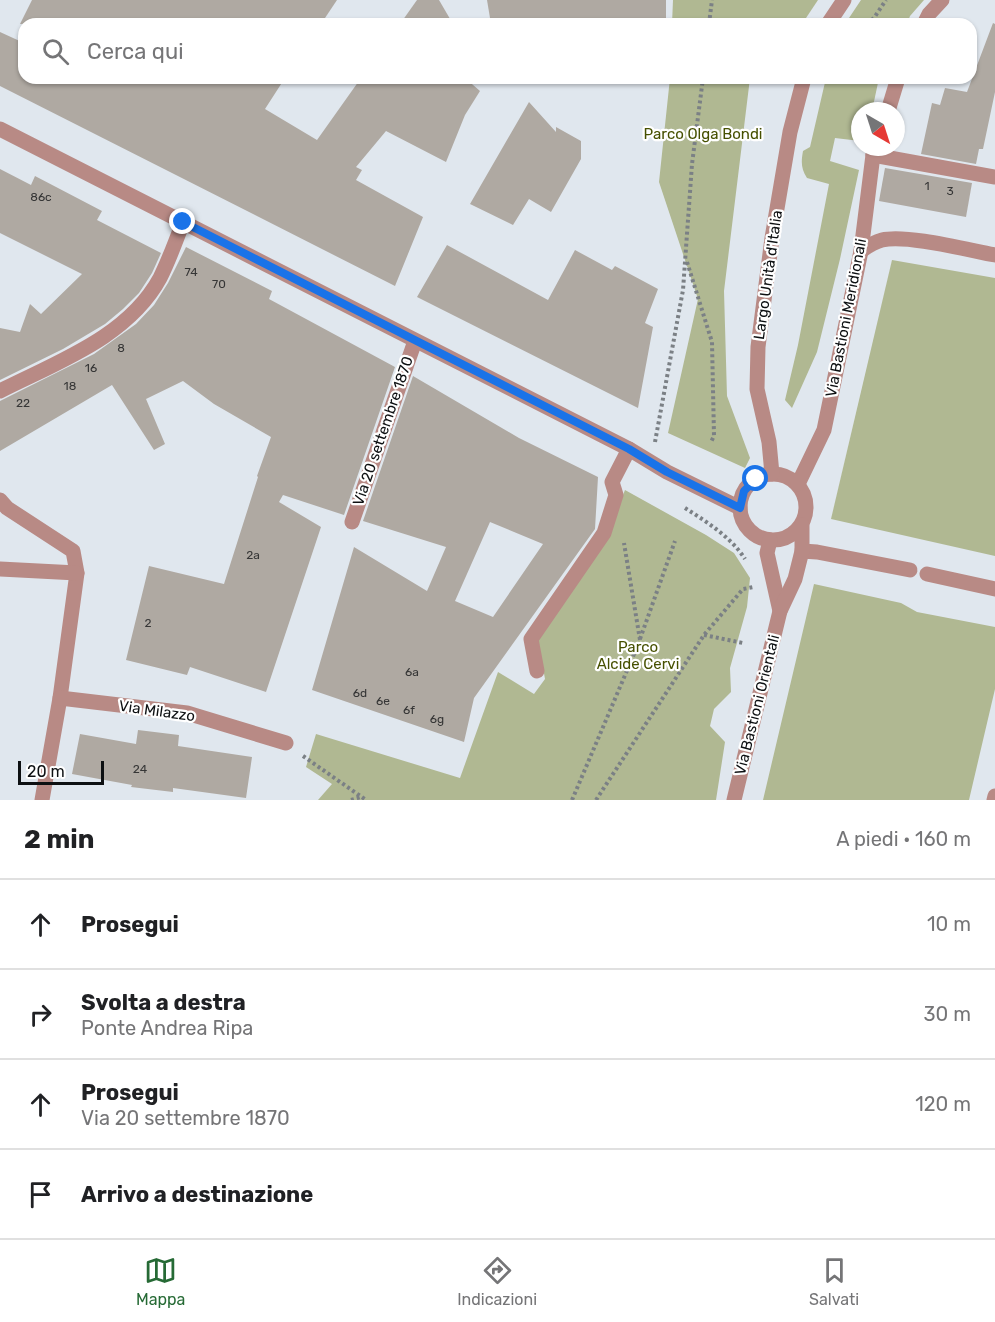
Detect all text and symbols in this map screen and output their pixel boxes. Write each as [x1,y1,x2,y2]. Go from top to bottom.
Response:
search box [18,18,977,84]
icon: search [39,35,72,68]
text: Cerca qui [87,38,183,65]
north arrow [851,102,905,156]
park label: Parco Olga Bondi [644,125,762,143]
house number: 1 [924,179,930,193]
house number: 3 [946,184,954,198]
house number: 86c [30,190,52,204]
route end [169,208,195,234]
street label: Largo Unità d'Italia [750,209,786,341]
street label: Via Bastioni Meridionali [822,237,870,399]
house number: 74 [184,265,198,279]
house number: 70 [212,277,226,291]
house number: 8 [117,341,125,355]
street label: Via 20 settembre 1870 [349,354,417,508]
house number: 16 [85,361,97,375]
house number: 18 [64,379,76,393]
house number: 22 [16,396,30,410]
route start [742,465,768,491]
house number: 2a [246,548,260,562]
house number: 2 [144,616,152,630]
street label: Via Bastioni Orientali [731,633,783,777]
park label: Parco Alcide Cervi [597,638,679,673]
house number: 6a [405,665,419,679]
house number: 6d [353,686,367,700]
house number: 6e [376,694,390,708]
street label: Via Milazzo [118,697,196,725]
house number: 6f [403,703,415,717]
house number: 6g [430,712,444,726]
scale bar [18,758,104,786]
text: 20 m [27,762,65,781]
house number: 24 [133,762,148,776]
text: 2 min [24,824,94,855]
text: A piedi · 160 m [836,827,971,851]
icon: ahead [24,908,57,941]
text: Prosegui [81,911,179,938]
text: 10 m [927,912,971,936]
text: Svolta a destra [81,989,246,1016]
icon: right [24,998,57,1031]
text: 30 m [924,1002,971,1026]
text: Ponte Andrea Ripa [81,1016,253,1040]
text: Prosegui [81,1079,179,1106]
icon: ahead [24,1088,57,1121]
text: 120 m [915,1092,971,1116]
text: Via 20 settembre 1870 [81,1106,290,1130]
icon: arrive [24,1178,57,1211]
text: Arrivo a destinazione [81,1181,313,1208]
tab: Mappa [136,1254,185,1309]
tab: Indicazioni [457,1254,537,1309]
tab: Salvati [809,1254,859,1309]

